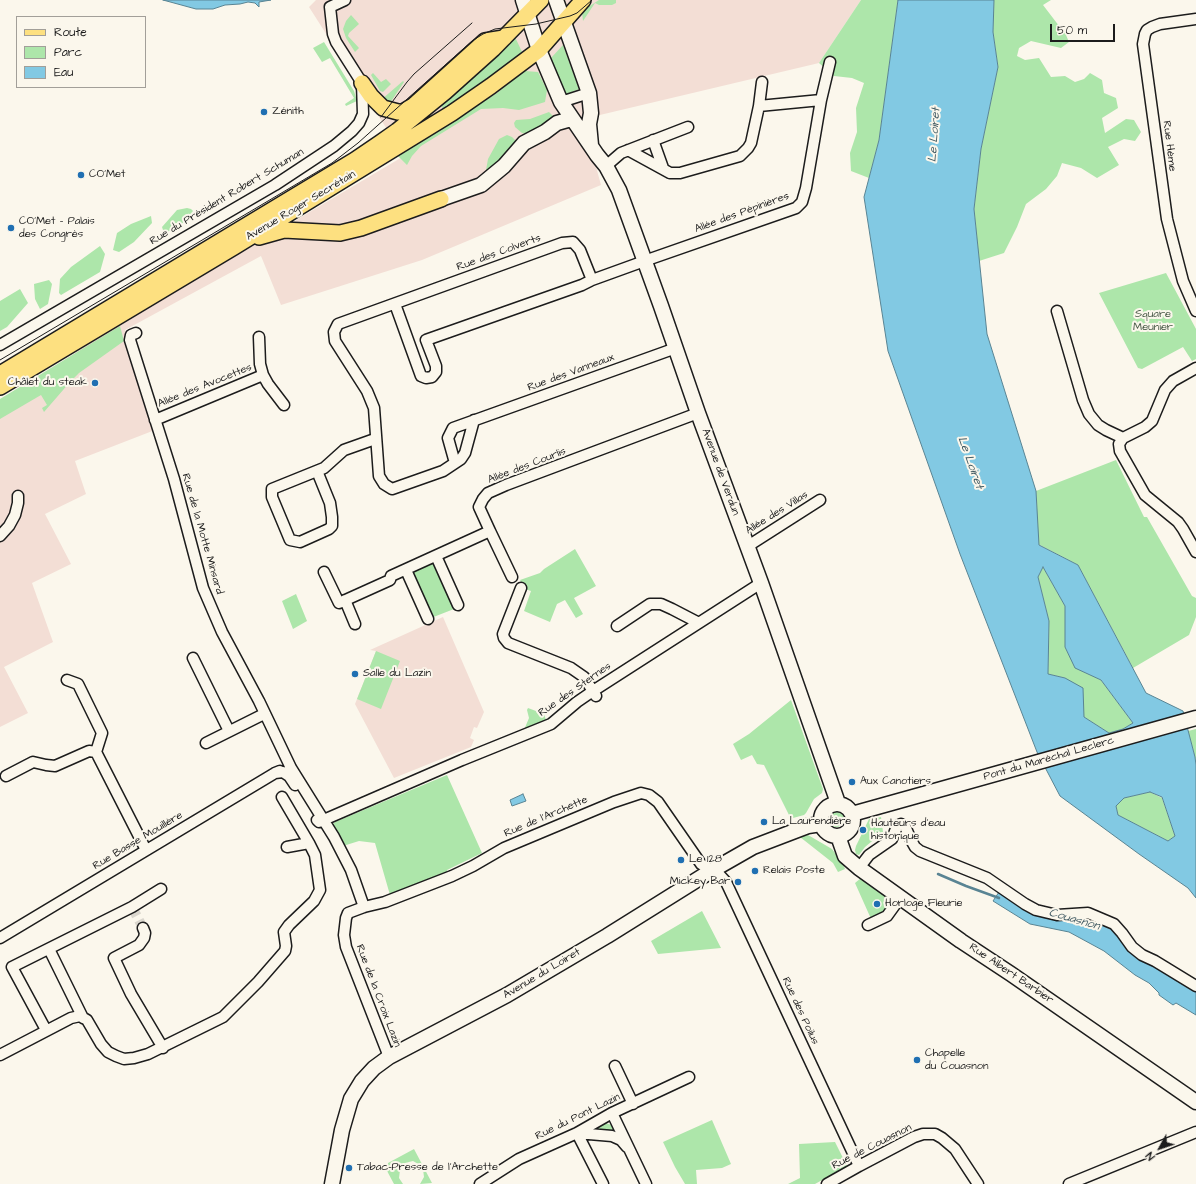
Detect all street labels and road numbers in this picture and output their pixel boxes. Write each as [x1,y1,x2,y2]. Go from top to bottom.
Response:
street label: Rue Hème [1159,120,1179,172]
street label: Rue du Président Robert Schuman [148,146,306,248]
street label: Avenue Roger Secrétain [244,168,358,244]
street label: Allée des Pépinières [693,190,791,236]
street label: Rue des Colverts [455,232,543,274]
street label: Rue des Vanneaux [526,351,616,395]
street label: Allée des Avocettes [156,361,254,411]
street label: Avenue de Verdun [698,427,742,517]
street label: Allée des Courlis [486,445,568,487]
street label: Rue de la Motte Minsard [178,472,226,596]
street label: Allée des Villas [743,488,811,538]
street label: Rue des Sternes [536,660,614,720]
street label: Pont du Maréchal Leclerc [982,734,1116,784]
street label: Rue de l'Archette [502,793,590,841]
street label: Rue Basse Mouillère [91,809,185,873]
street label: Rue Albert Barbier [966,941,1056,1007]
street label: Rue de la Croix Lazin [352,943,404,1049]
street label: Avenue du Loiret [501,946,583,1002]
street label: Rue des Poilus [779,975,821,1047]
street label: Rue du Pont Lazin [533,1091,623,1143]
street label: Rue de Couasnon [830,1121,914,1173]

